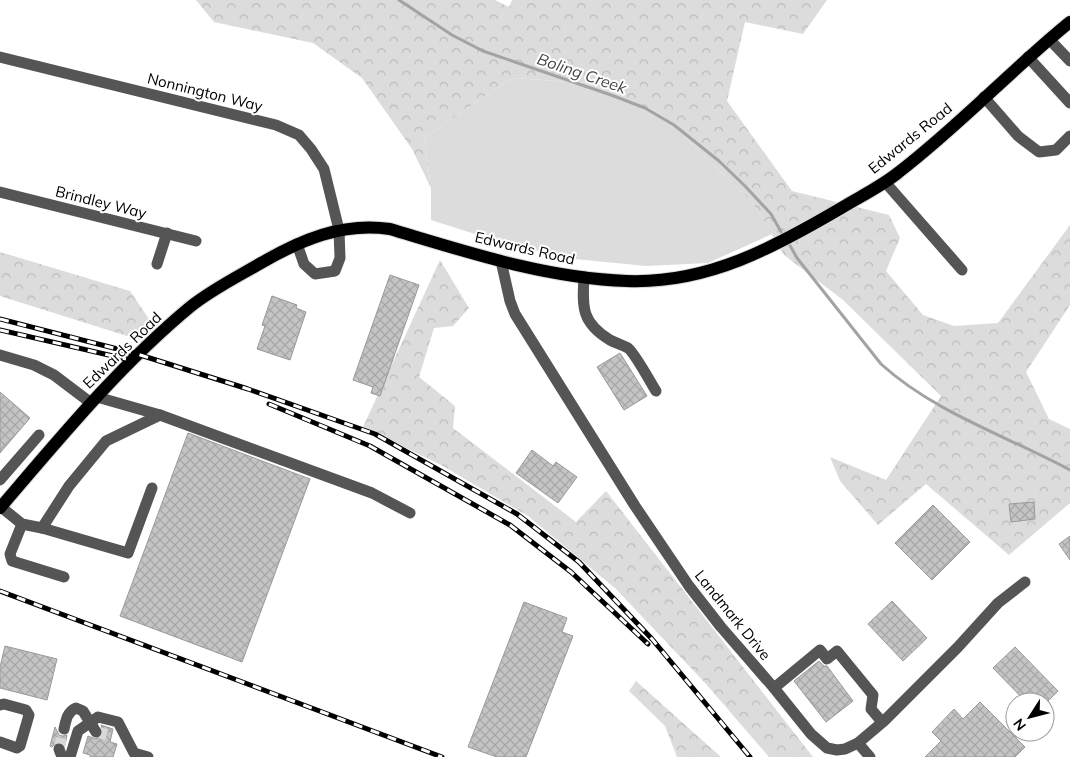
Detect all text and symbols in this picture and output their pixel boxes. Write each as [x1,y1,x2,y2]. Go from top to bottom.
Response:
water label: Boling Creek [535,48,630,98]
street label: Nonnington Way [145,69,265,115]
street label: Edwards Road [864,98,956,178]
street label: Brindley Way [53,182,149,223]
street label: Edwards Road [473,227,577,269]
street label: Edwards Road [79,308,165,392]
street label: Landmark Drive [691,566,775,664]
north arrow [1005,692,1055,742]
text: N [1009,715,1030,734]

